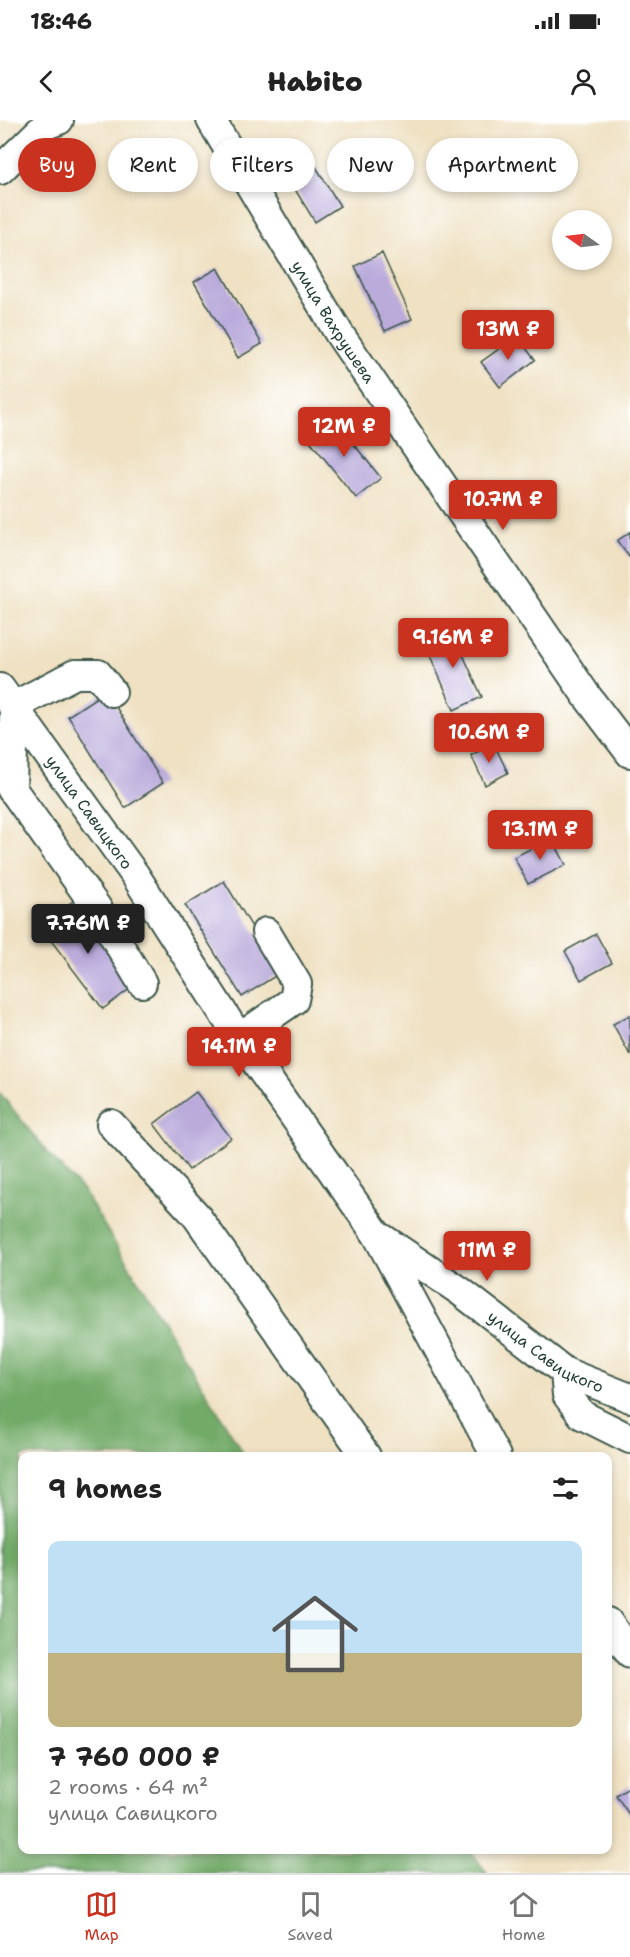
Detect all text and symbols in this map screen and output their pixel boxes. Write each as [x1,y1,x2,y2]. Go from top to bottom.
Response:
text: 18:46 [30,7,92,36]
text: Habito [267,63,363,100]
icon: back [30,65,63,98]
icon: person [567,65,600,98]
chip: Buy [18,138,96,192]
chip: Rent [108,138,198,192]
chip: Filters [210,138,315,192]
chip: New [327,138,414,192]
chip: Apartment [426,138,578,192]
north arrow [552,210,612,270]
map controls [552,210,612,270]
street label: улица Вахрушева [287,256,380,387]
pin: 13M ₽ [466,310,550,361]
text: 13M ₽ [476,316,540,342]
pin: 12M ₽ [302,407,386,458]
text: 12M ₽ [312,413,376,439]
pin: 10.7M ₽ [448,480,558,531]
text: 10.7M ₽ [463,486,543,512]
pin: 9.16M ₽ [398,618,508,669]
text: 9.16M ₽ [412,624,494,650]
pin: 10.6M ₽ [434,713,544,764]
text: 10.6M ₽ [448,719,530,745]
street label: улица Савицкого [41,751,138,873]
pin: 13.1M ₽ [485,810,595,861]
text: 13.1M ₽ [502,816,578,842]
pin: 7.76M ₽ [33,904,143,955]
text: 7.76M ₽ [46,910,130,936]
pin: 14.1M ₽ [184,1027,294,1078]
text: 14.1M ₽ [201,1033,277,1059]
pin: 11M ₽ [445,1231,529,1282]
text: 11M ₽ [457,1237,517,1263]
street label: улица Савицкого [483,1306,607,1397]
text: 9 homes [48,1471,162,1506]
icon: filters [549,1472,582,1505]
icon: home [261,1580,369,1688]
text: 7 760 000 ₽ [48,1739,220,1774]
text: 2 rooms · 64 m² [48,1774,208,1800]
text: улица Савицкого [48,1800,218,1826]
tab: Map [84,1888,119,1945]
tab: Saved [287,1888,333,1945]
tab: Home [502,1888,546,1945]

